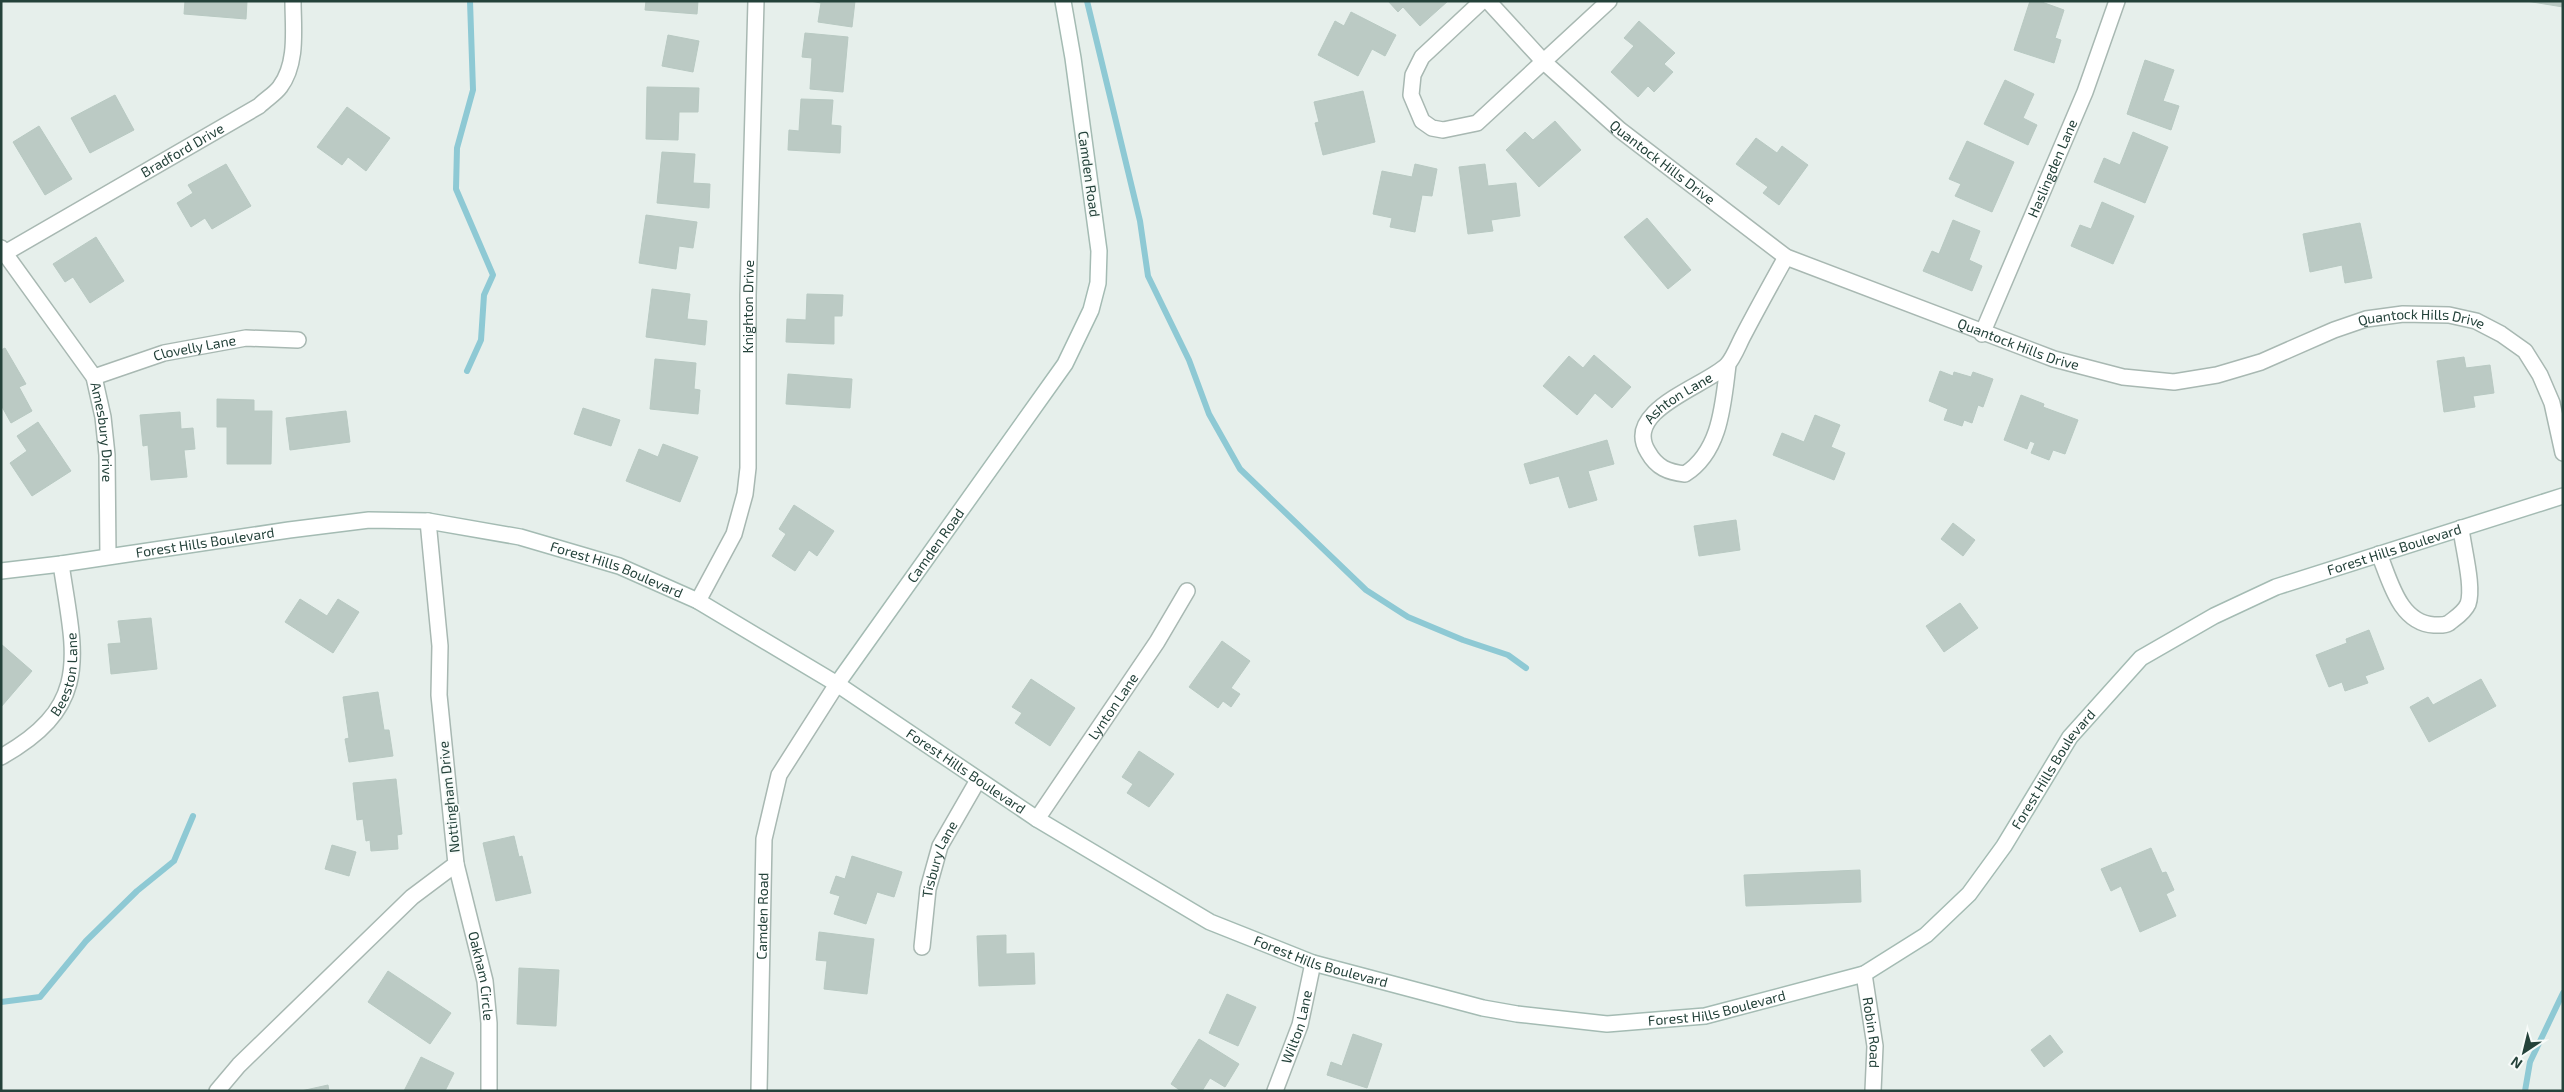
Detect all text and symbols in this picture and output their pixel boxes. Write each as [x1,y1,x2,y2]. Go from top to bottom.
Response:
street label: Quantock Hills Drive [1607,116,1719,208]
street label: Haslingden Lane [2024,116,2080,220]
street label: Bradford Drive [138,119,227,181]
street label: Camden Road [1075,130,1104,218]
street label: Knighton Drive [739,260,757,354]
street label: Quantock Hills Drive [2355,305,2488,332]
street label: Quantock Hills Drive [1955,314,2081,373]
street label: Clovelly Lane [151,331,237,364]
street label: Ashton Lane [1640,368,1715,427]
street label: Amesbury Drive [87,380,116,482]
street label: Camden Road [903,505,967,586]
street label: Forest Hills Boulevard [2325,520,2463,578]
street label: Forest Hills Boulevard [134,523,275,561]
street label: Forest Hills Boulevard [548,537,686,601]
street label: Beeston Lane [46,632,80,719]
street label: Lynton Lane [1084,670,1142,743]
street label: Forest Hills Boulevard [2007,706,2099,832]
street label: Forest Hills Boulevard [903,724,1029,817]
street label: Nottingham Drive [434,740,463,854]
street label: Tisbury Lane [918,818,961,899]
street label: Camden Road [753,872,771,960]
street label: Oakham Circle [465,929,498,1021]
street label: Forest Hills Boulevard [1252,931,1390,990]
street label: Forest Hills Boulevard [1647,986,1787,1029]
street label: Wilton Lane [1277,989,1315,1066]
street label: Robin Road [1860,996,1884,1068]
north arrow [2499,1027,2549,1077]
text: N [2507,1053,2525,1073]

